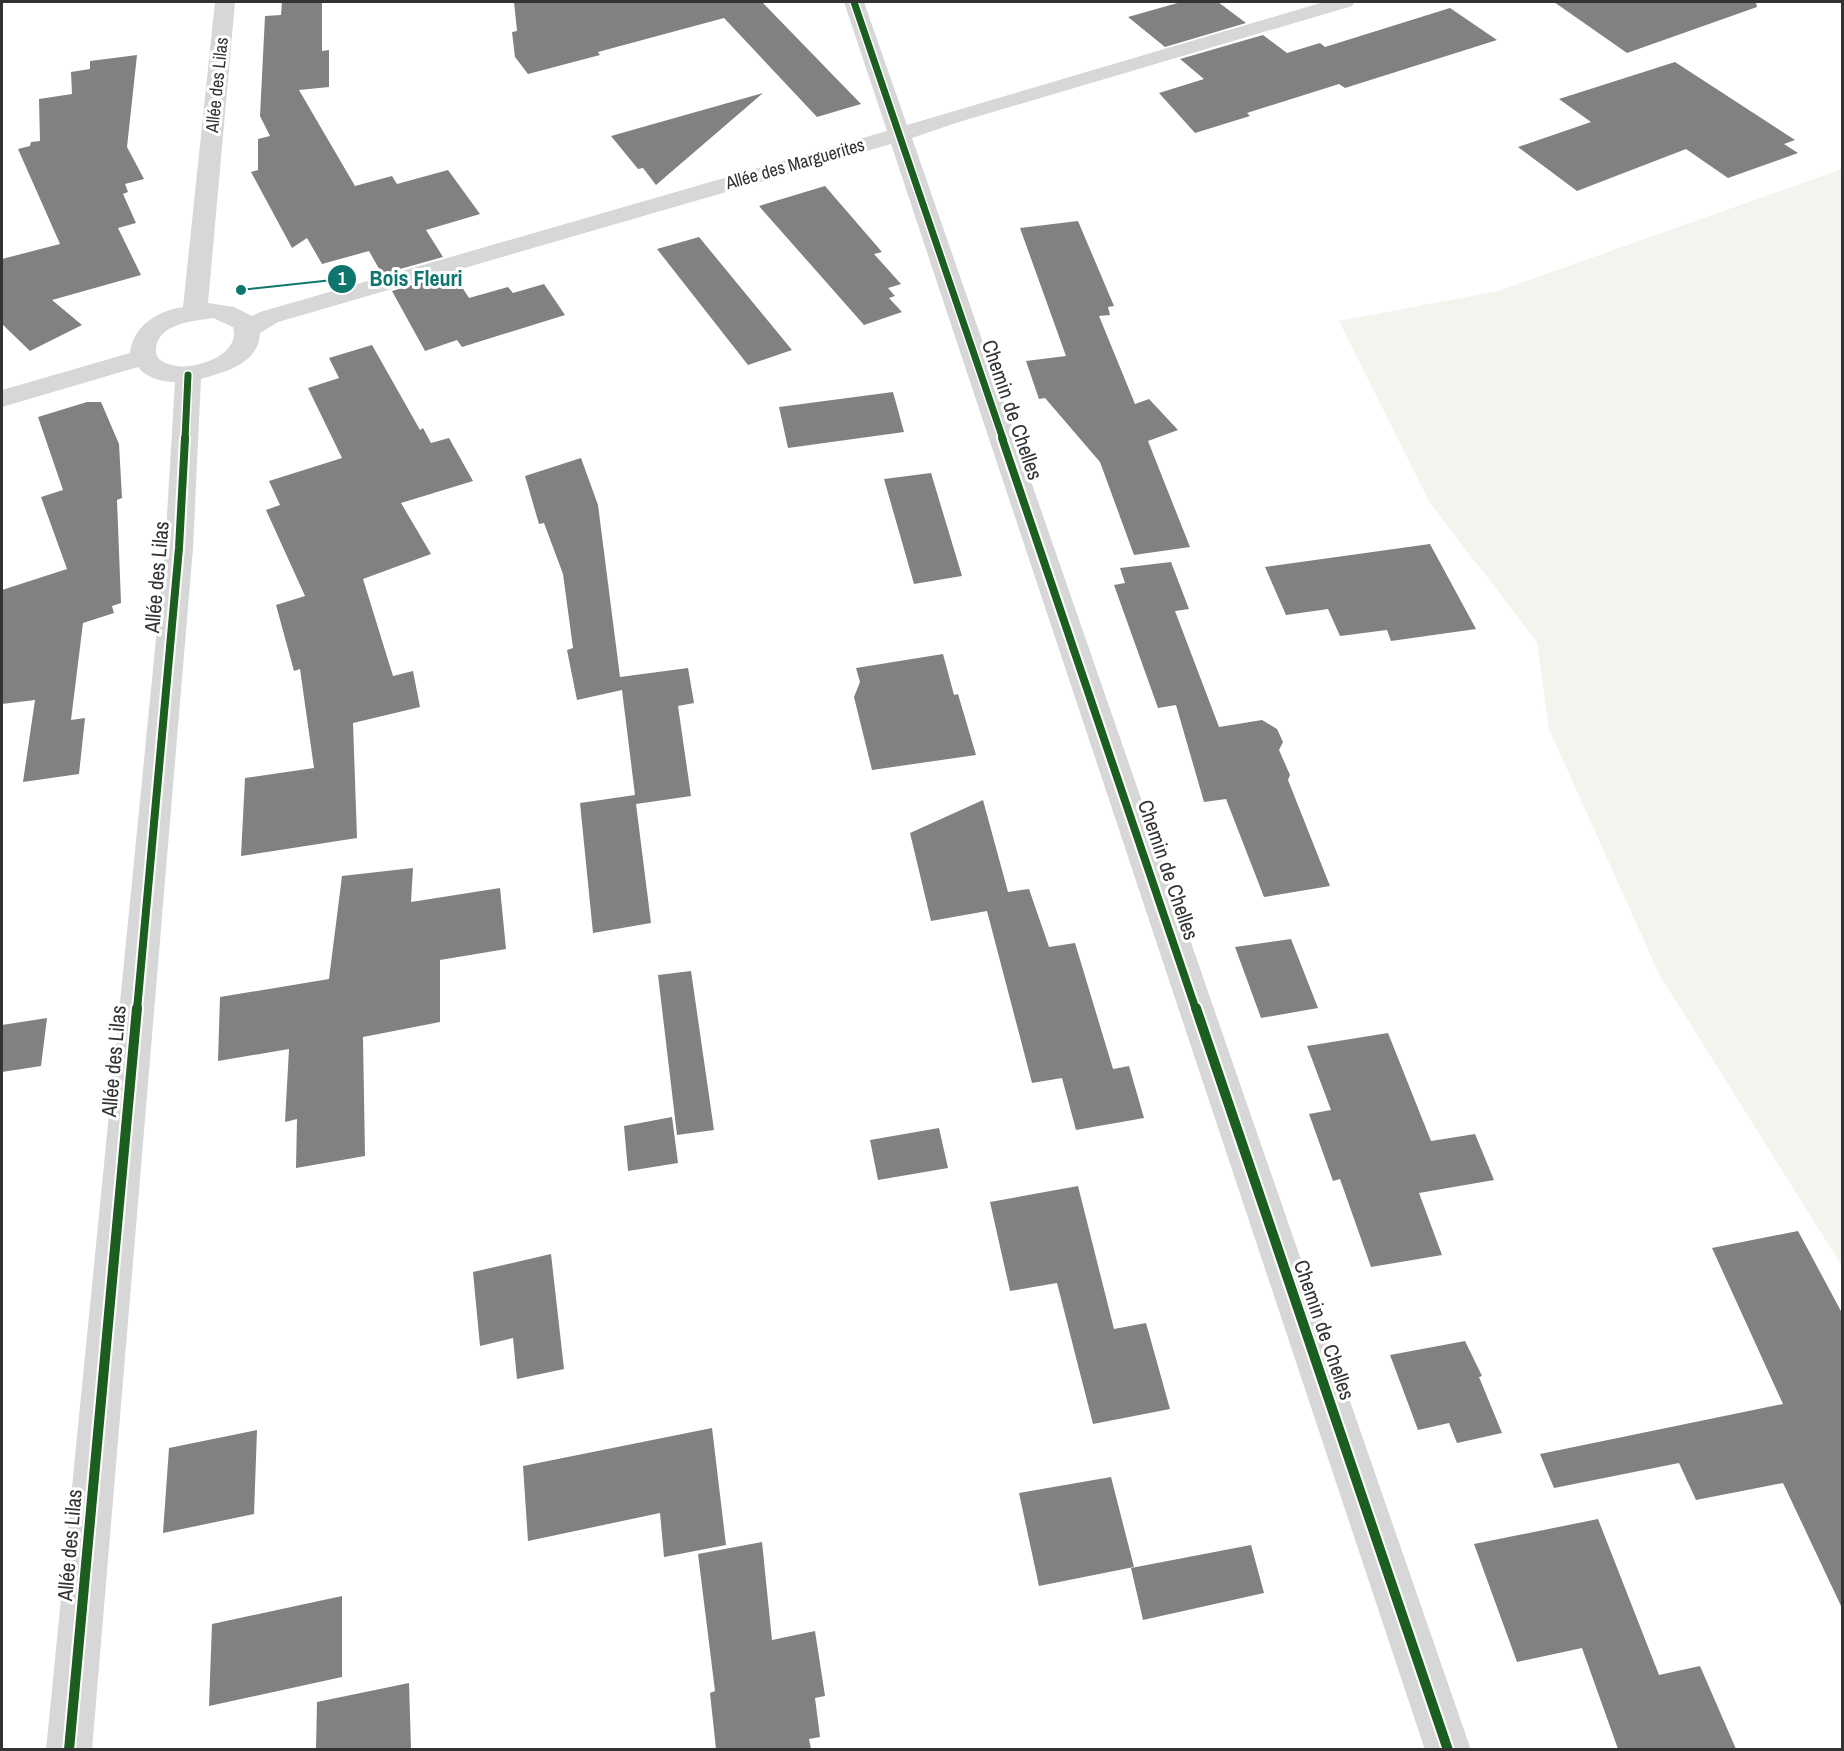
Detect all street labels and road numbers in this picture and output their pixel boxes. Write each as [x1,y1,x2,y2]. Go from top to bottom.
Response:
street label: Allée des Lilas [199,36,234,135]
street label: Allée des Marguerites [721,132,867,196]
street label: Chemin de Chelles [975,336,1050,484]
street label: Allée des Lilas [137,520,176,635]
street label: Chemin de Chelles [1131,796,1206,944]
street label: Allée des Lilas [94,1004,133,1119]
street label: Chemin de Chelles [1287,1256,1362,1404]
street label: Allée des Lilas [50,1488,89,1603]

